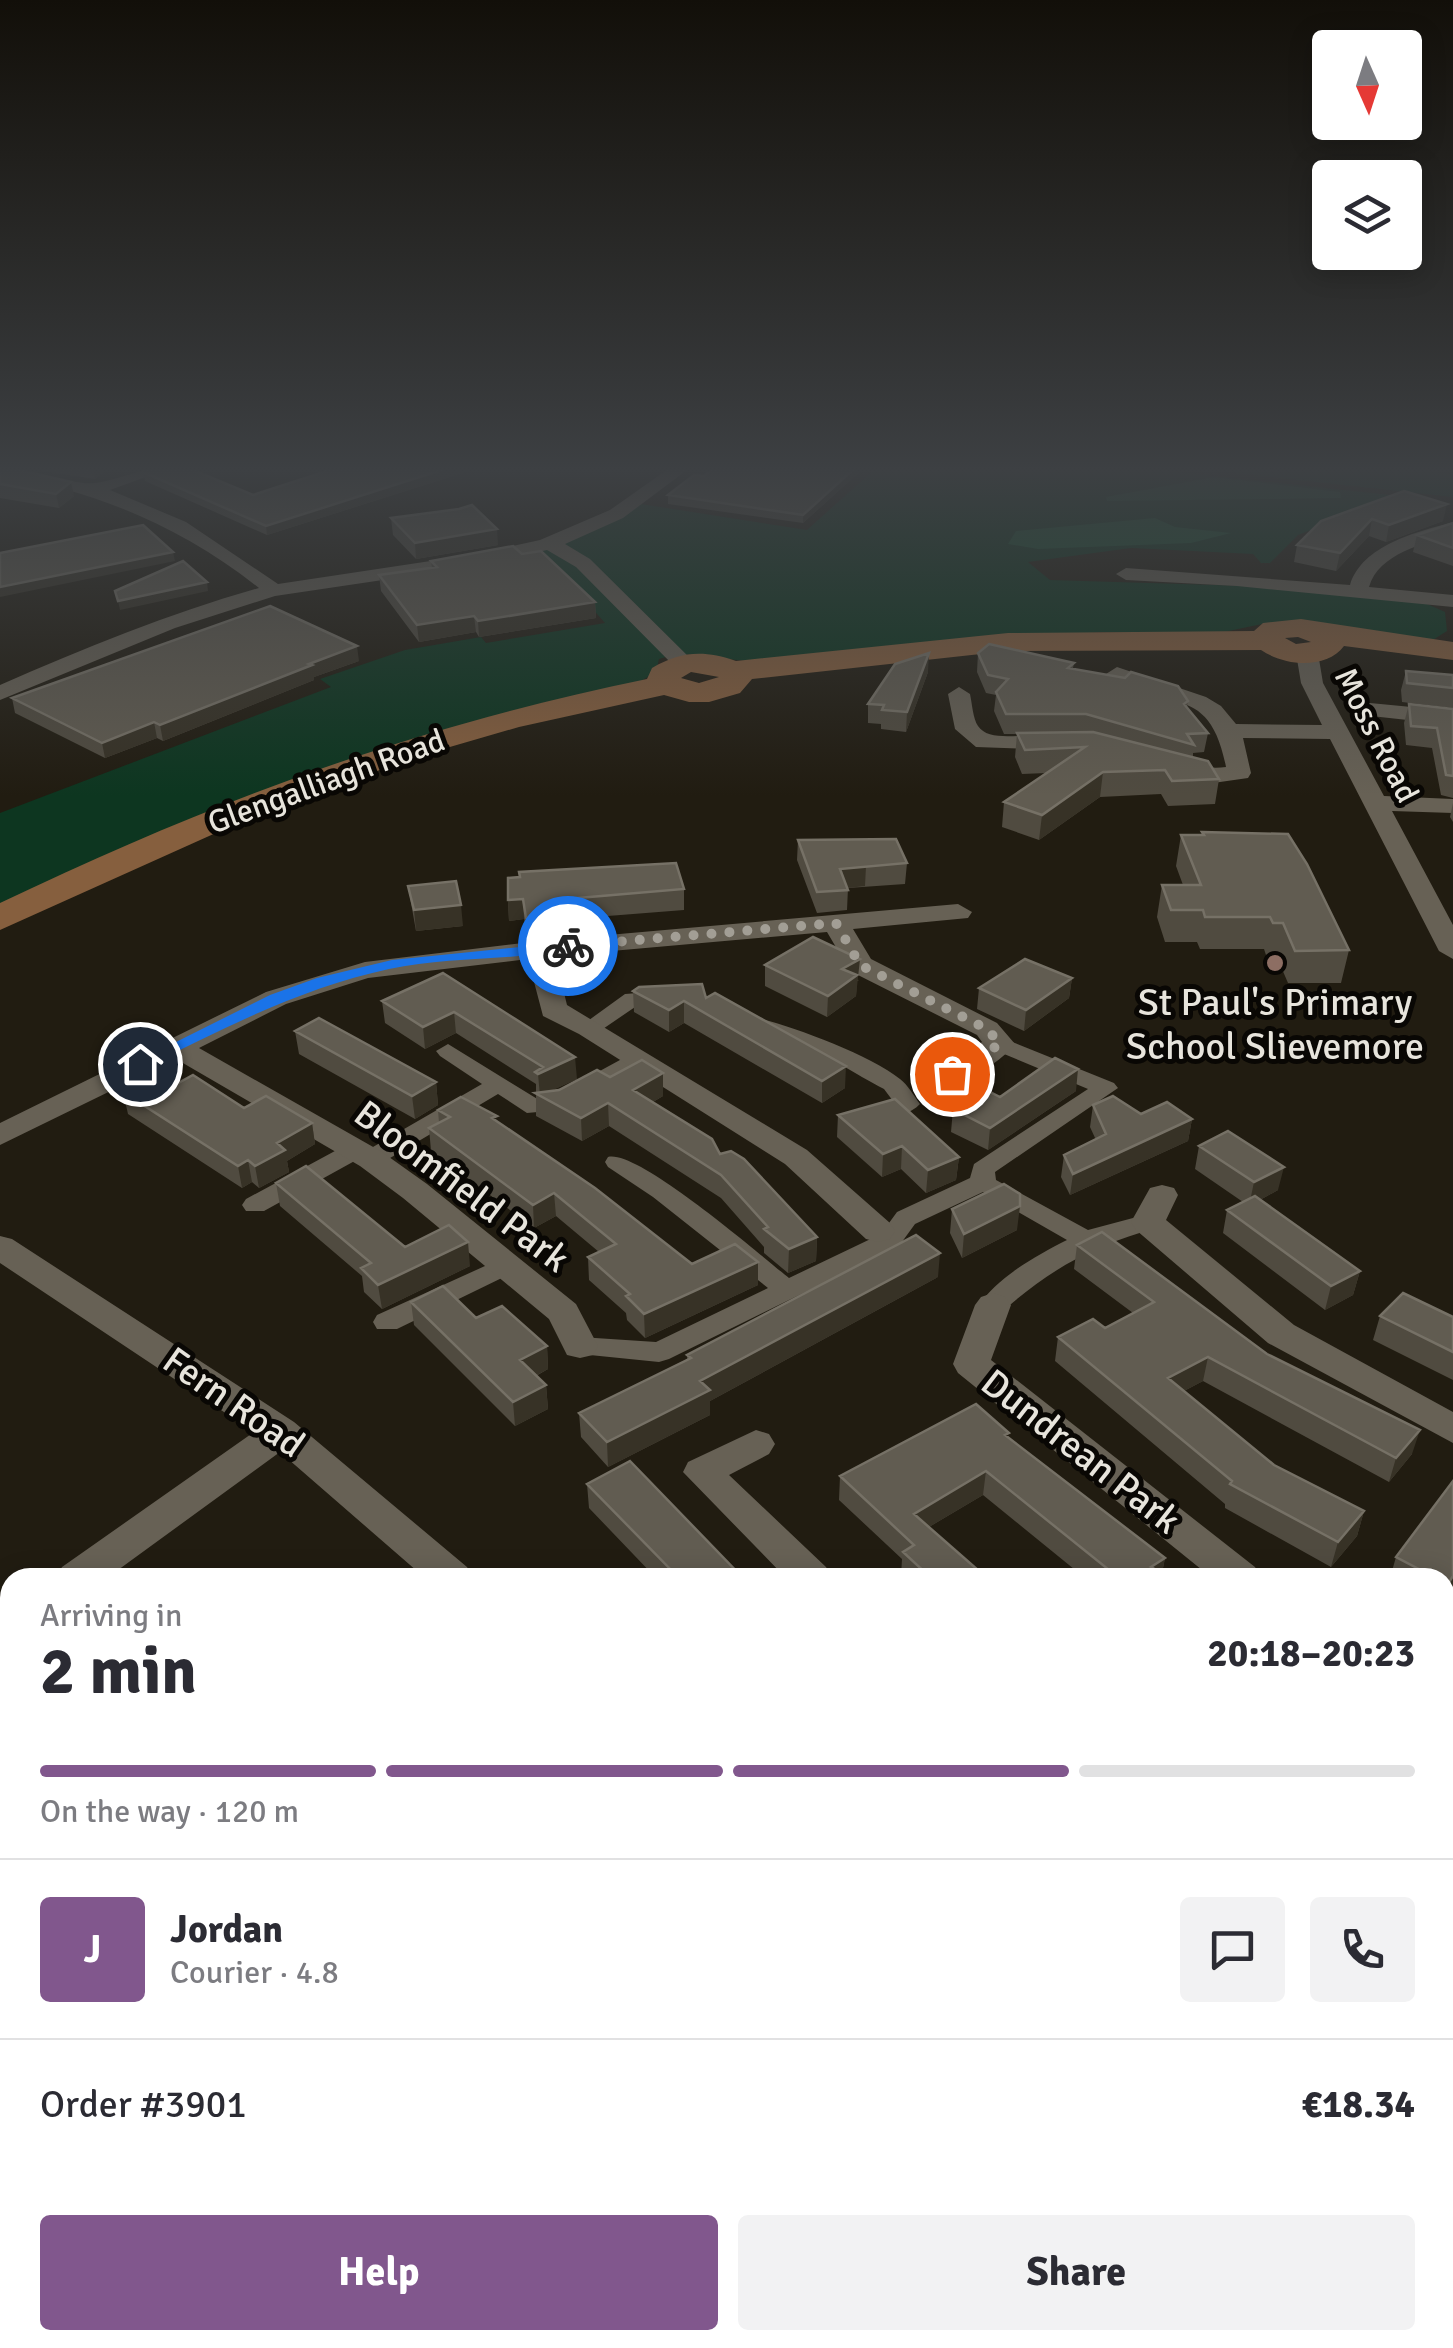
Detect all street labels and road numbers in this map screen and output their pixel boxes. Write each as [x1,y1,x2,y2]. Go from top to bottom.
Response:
street label: Moss Road [1326,661,1427,809]
street label: Glengalliagh Road [202,721,450,842]
street label: Bloomfield Park [345,1090,579,1283]
street label: Fern Road [154,1337,314,1468]
street label: Dundrean Park [972,1359,1190,1544]

